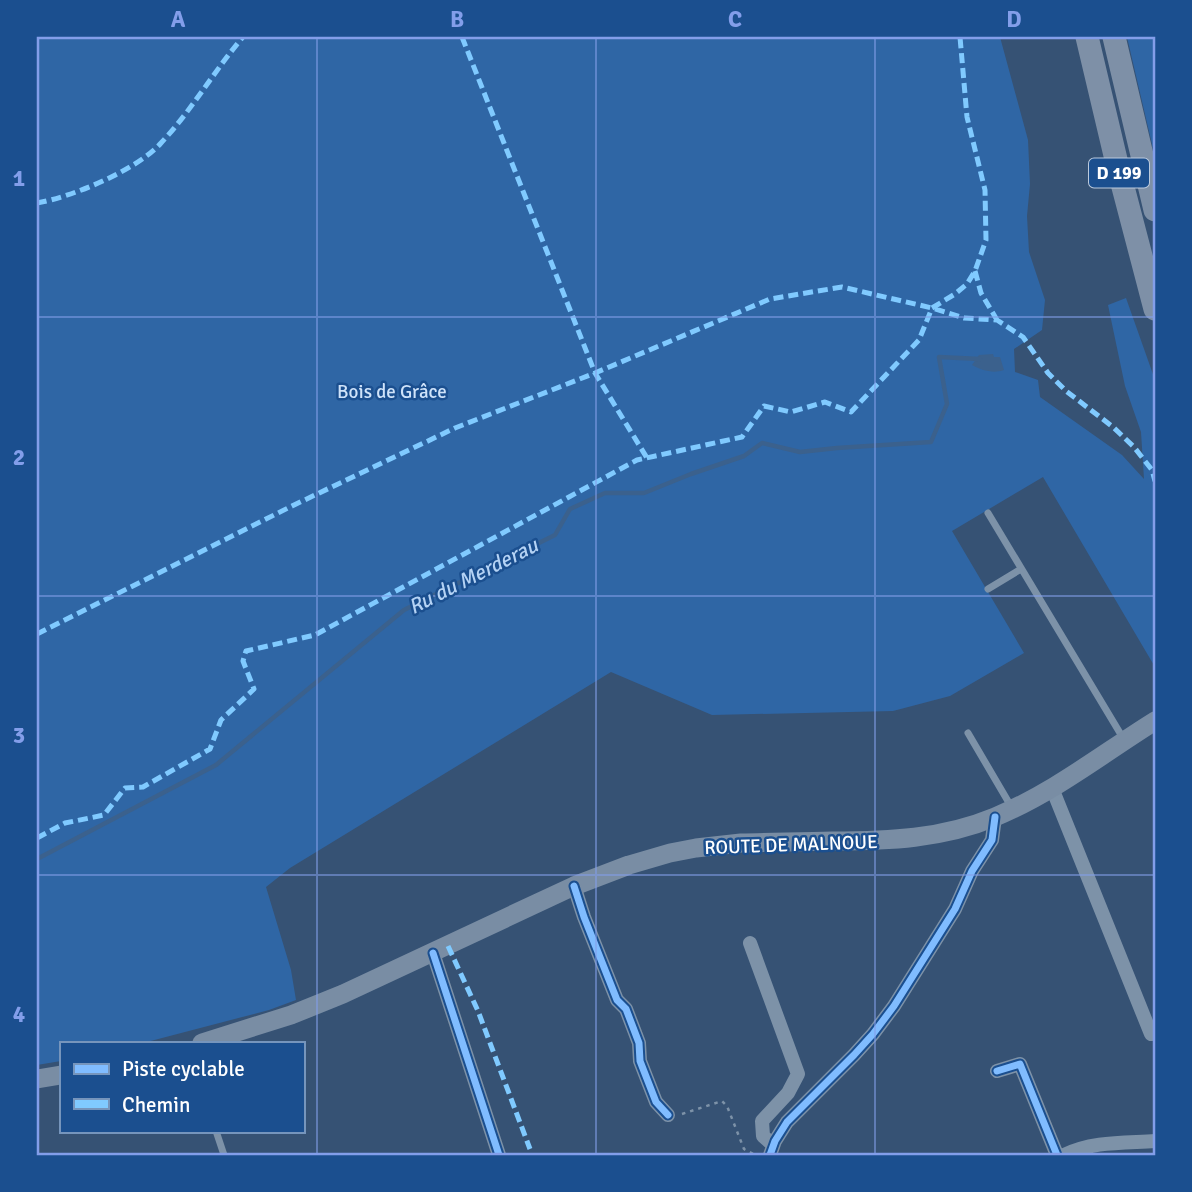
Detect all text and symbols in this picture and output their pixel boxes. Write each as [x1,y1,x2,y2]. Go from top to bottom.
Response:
text: A [171,5,186,34]
text: B [450,5,464,34]
text: C [728,5,742,34]
text: D [1006,5,1022,34]
road number: D 199 [1089,158,1149,188]
text: 1 [13,164,25,193]
park label: Bois de Grâce [337,380,447,404]
text: 2 [13,443,25,472]
water label: Ru du Merderau [404,532,543,620]
text: 3 [13,721,25,750]
street label: ROUTE DE MALNOUE [704,830,878,860]
text: 4 [13,1000,25,1029]
legend [60,1042,304,1132]
text: Piste cyclable [122,1056,245,1082]
text: Chemin [122,1092,191,1118]

